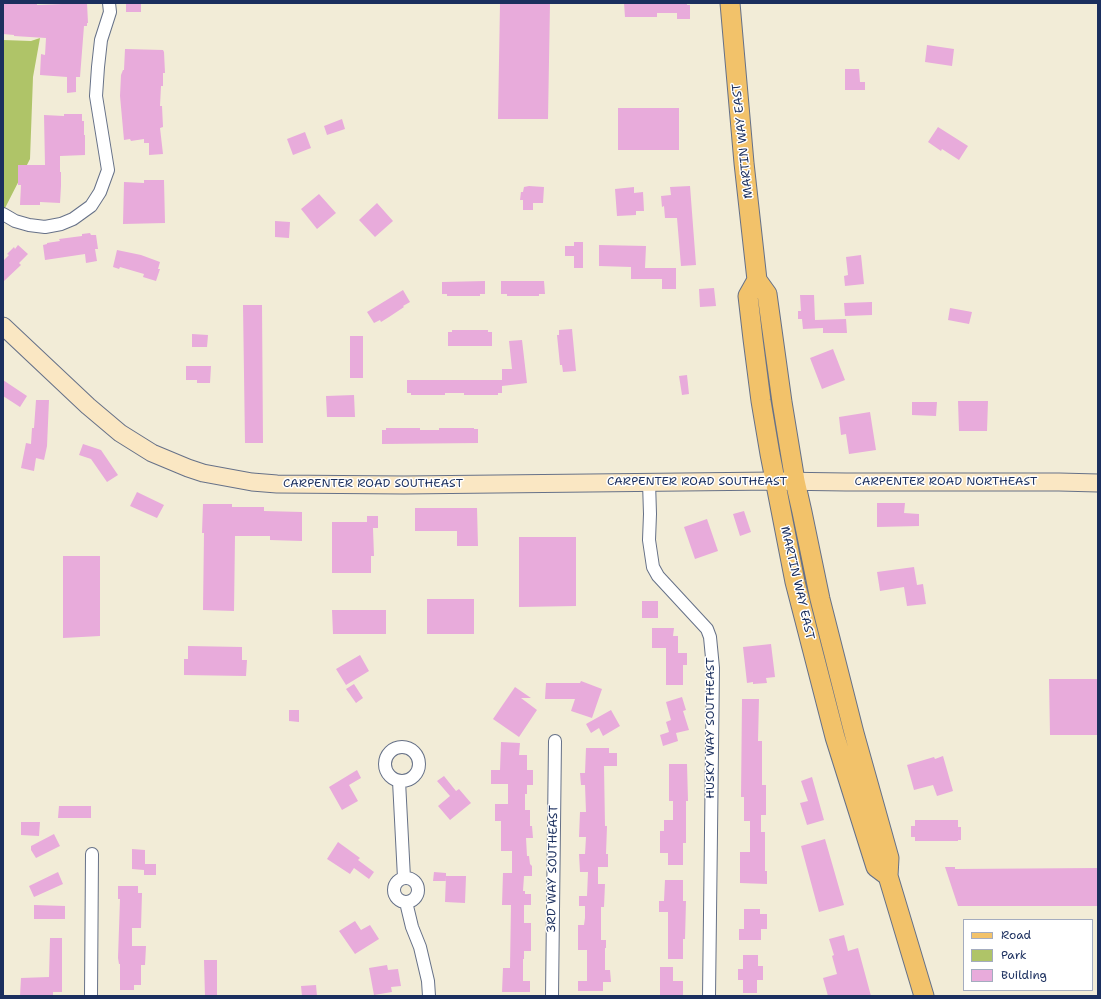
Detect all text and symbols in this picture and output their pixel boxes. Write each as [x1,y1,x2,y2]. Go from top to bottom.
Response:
street label: MARTIN WAY EAST [730,83,756,199]
street label: CARPENTER ROAD SOUTHEAST [607,475,787,489]
street label: CARPENTER ROAD NORTHEAST [855,475,1037,489]
street label: CARPENTER ROAD SOUTHEAST [283,477,463,491]
street label: MARTIN WAY EAST [777,525,817,641]
street label: HUSKY WAY SOUTHEAST [704,657,718,799]
street label: 3RD WAY SOUTHEAST [545,805,561,933]
legend [963,919,1093,991]
text: Road [1001,927,1031,943]
text: Park [1001,947,1027,963]
text: Building [1001,967,1047,983]

